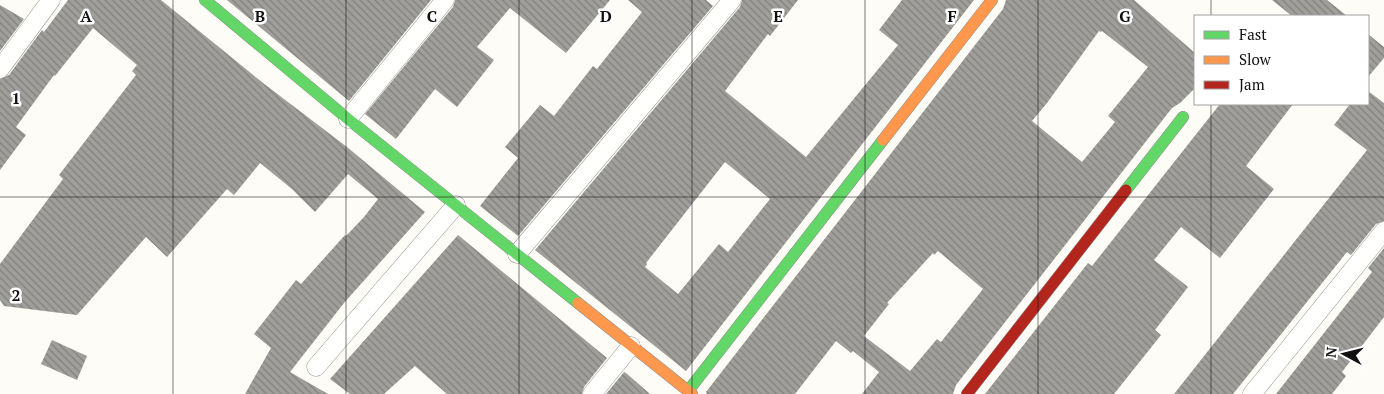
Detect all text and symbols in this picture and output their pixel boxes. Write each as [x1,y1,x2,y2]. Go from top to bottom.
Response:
text: A [80,5,92,27]
text: B [255,5,265,27]
text: C [427,5,437,27]
text: D [600,5,612,27]
text: E [773,5,783,27]
text: F [947,5,957,27]
text: G [1119,5,1131,27]
legend [1194,15,1369,105]
text: Fast [1239,24,1267,44]
text: Slow [1239,49,1272,69]
text: Jam [1239,74,1265,94]
text: 1 [11,87,21,109]
text: 2 [11,284,21,306]
north arrow [1319,329,1369,379]
text: N [1321,346,1341,359]

